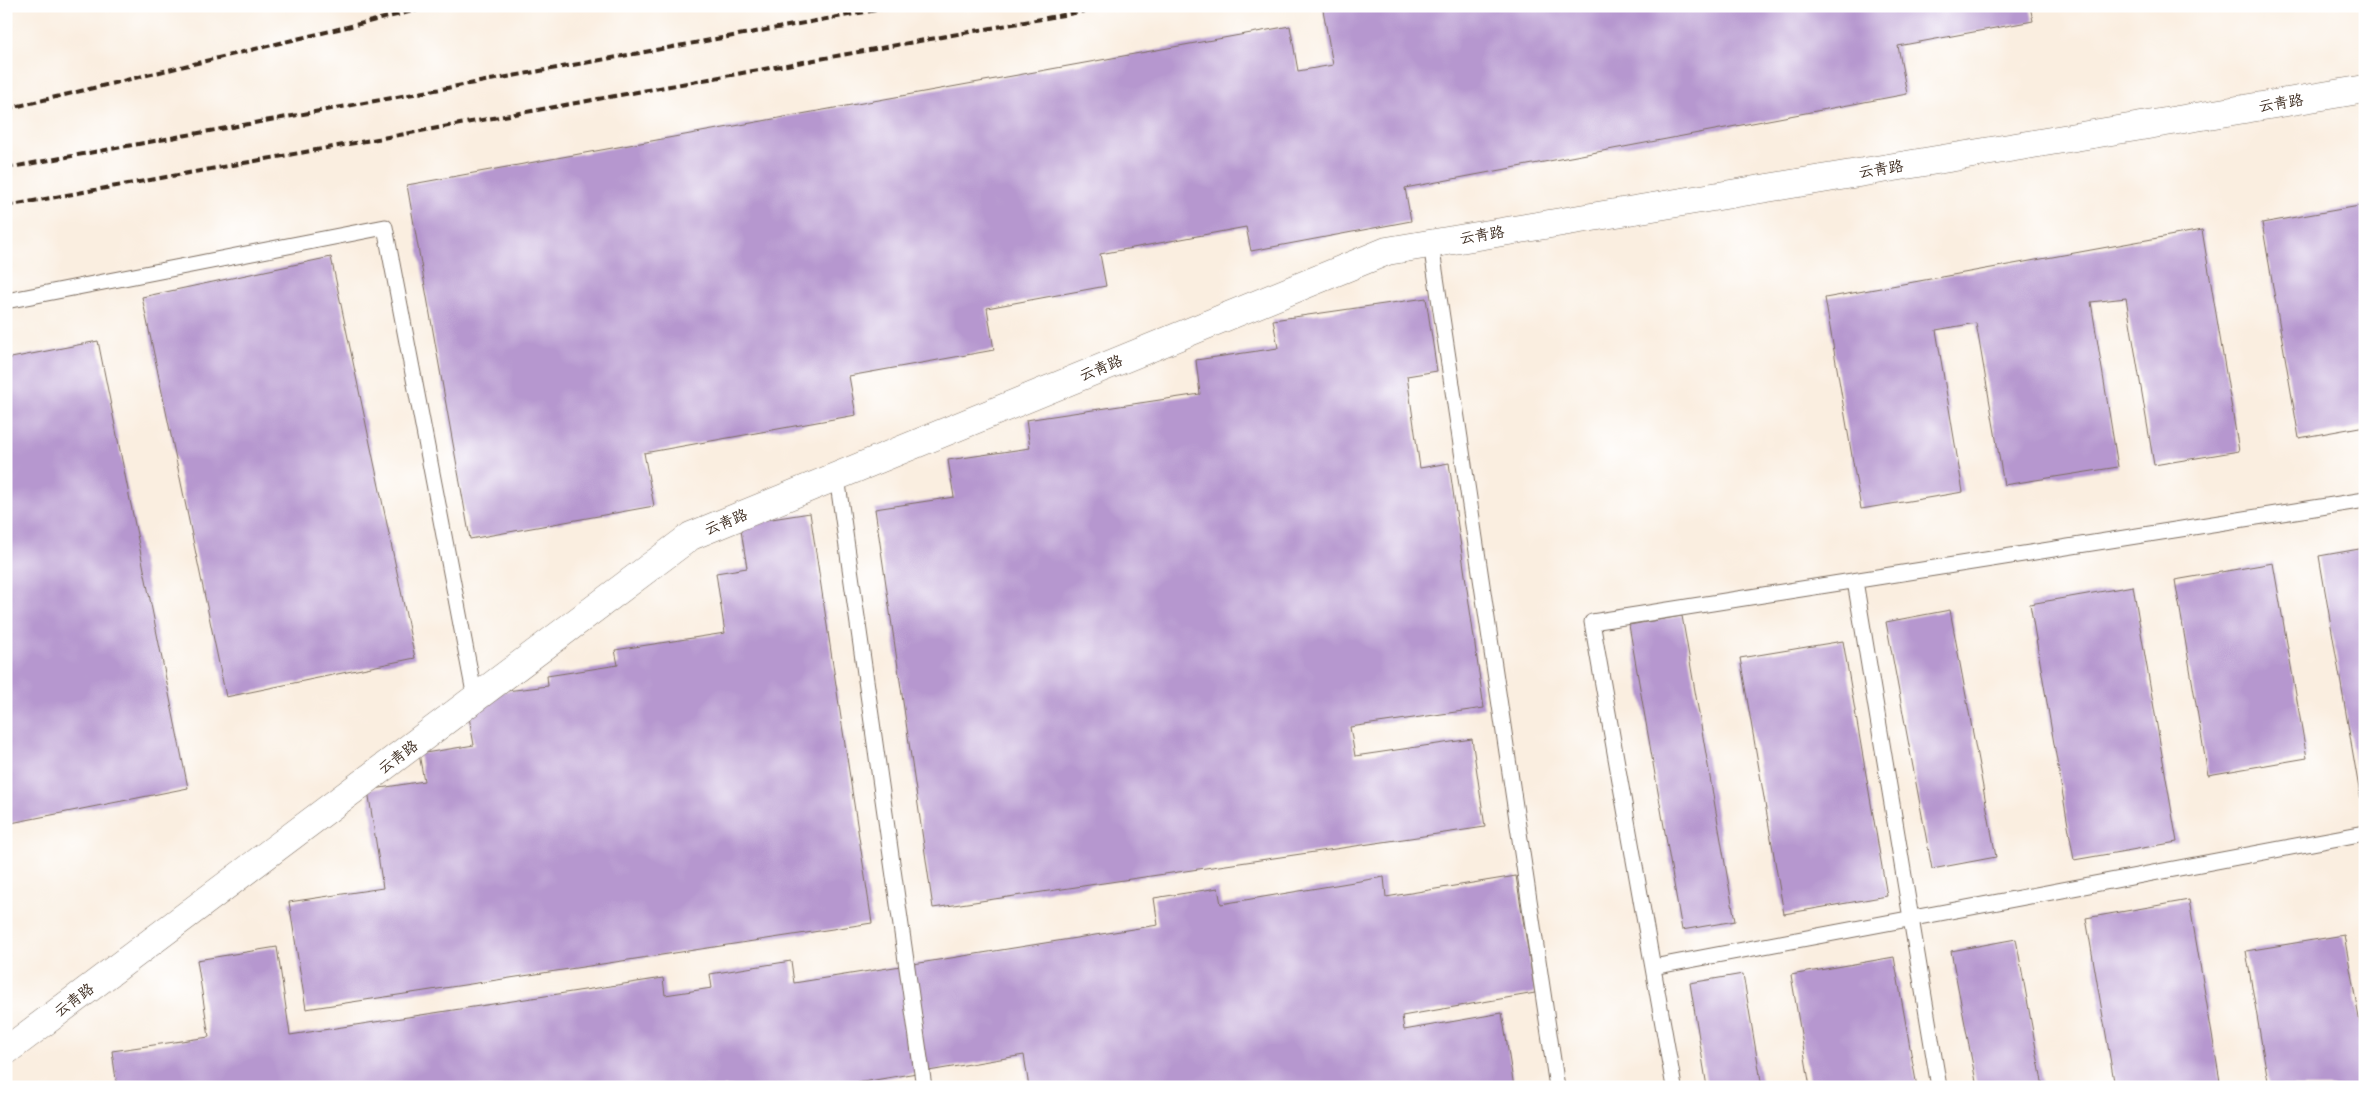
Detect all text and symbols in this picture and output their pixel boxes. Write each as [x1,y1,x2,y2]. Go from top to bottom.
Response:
street label: 云青路 [2257,87,2305,119]
street label: 云青路 [1857,153,1905,185]
street label: 云青路 [1458,219,1506,251]
street label: 云青路 [1075,348,1127,388]
street label: 云青路 [700,502,752,542]
street label: 云青路 [372,733,424,781]
street label: 云青路 [48,976,100,1024]

